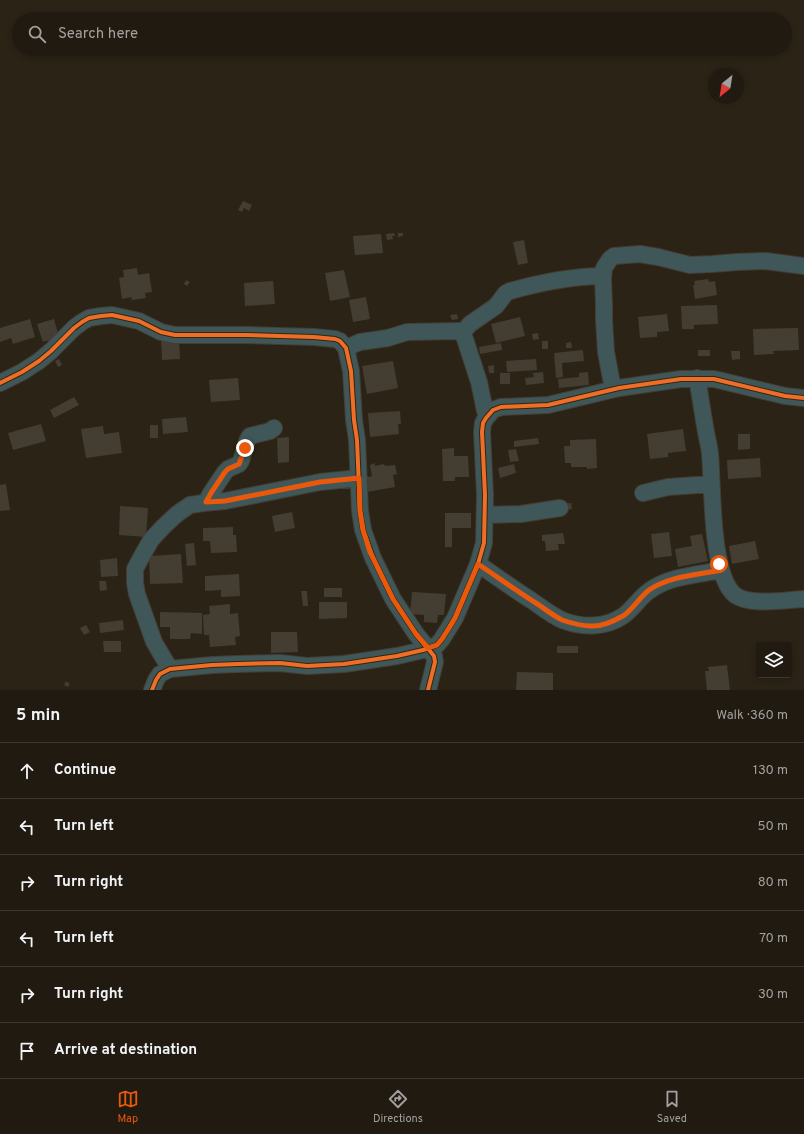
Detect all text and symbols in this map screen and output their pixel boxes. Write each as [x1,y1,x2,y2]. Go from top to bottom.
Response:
search box [12,12,792,56]
icon: search [26,23,48,45]
text: Search here [58,25,138,44]
north arrow [708,68,744,104]
route end [236,439,254,457]
route start [710,555,728,573]
map controls [756,642,792,678]
button: layers [756,642,792,678]
text: 5 min [16,705,60,727]
text: Walk · 360 m [716,708,788,724]
icon: ahead [16,760,38,782]
text: Continue [54,761,116,780]
text: 130 m [753,763,788,779]
icon: left [16,816,38,838]
text: Turn left [54,817,114,836]
text: 50 m [758,819,788,835]
icon: right [16,872,38,894]
text: Turn right [54,873,123,892]
text: 80 m [758,875,788,891]
icon: left [16,928,38,950]
text: Turn left [54,929,114,948]
text: 70 m [759,931,788,947]
icon: right [16,984,38,1006]
text: Turn right [54,985,123,1004]
text: 30 m [758,987,788,1003]
icon: arrive [16,1040,38,1062]
text: Arrive at destination [54,1041,197,1060]
tab: Map [117,1088,139,1126]
tab: Directions [373,1088,423,1126]
tab: Saved [657,1088,687,1126]

